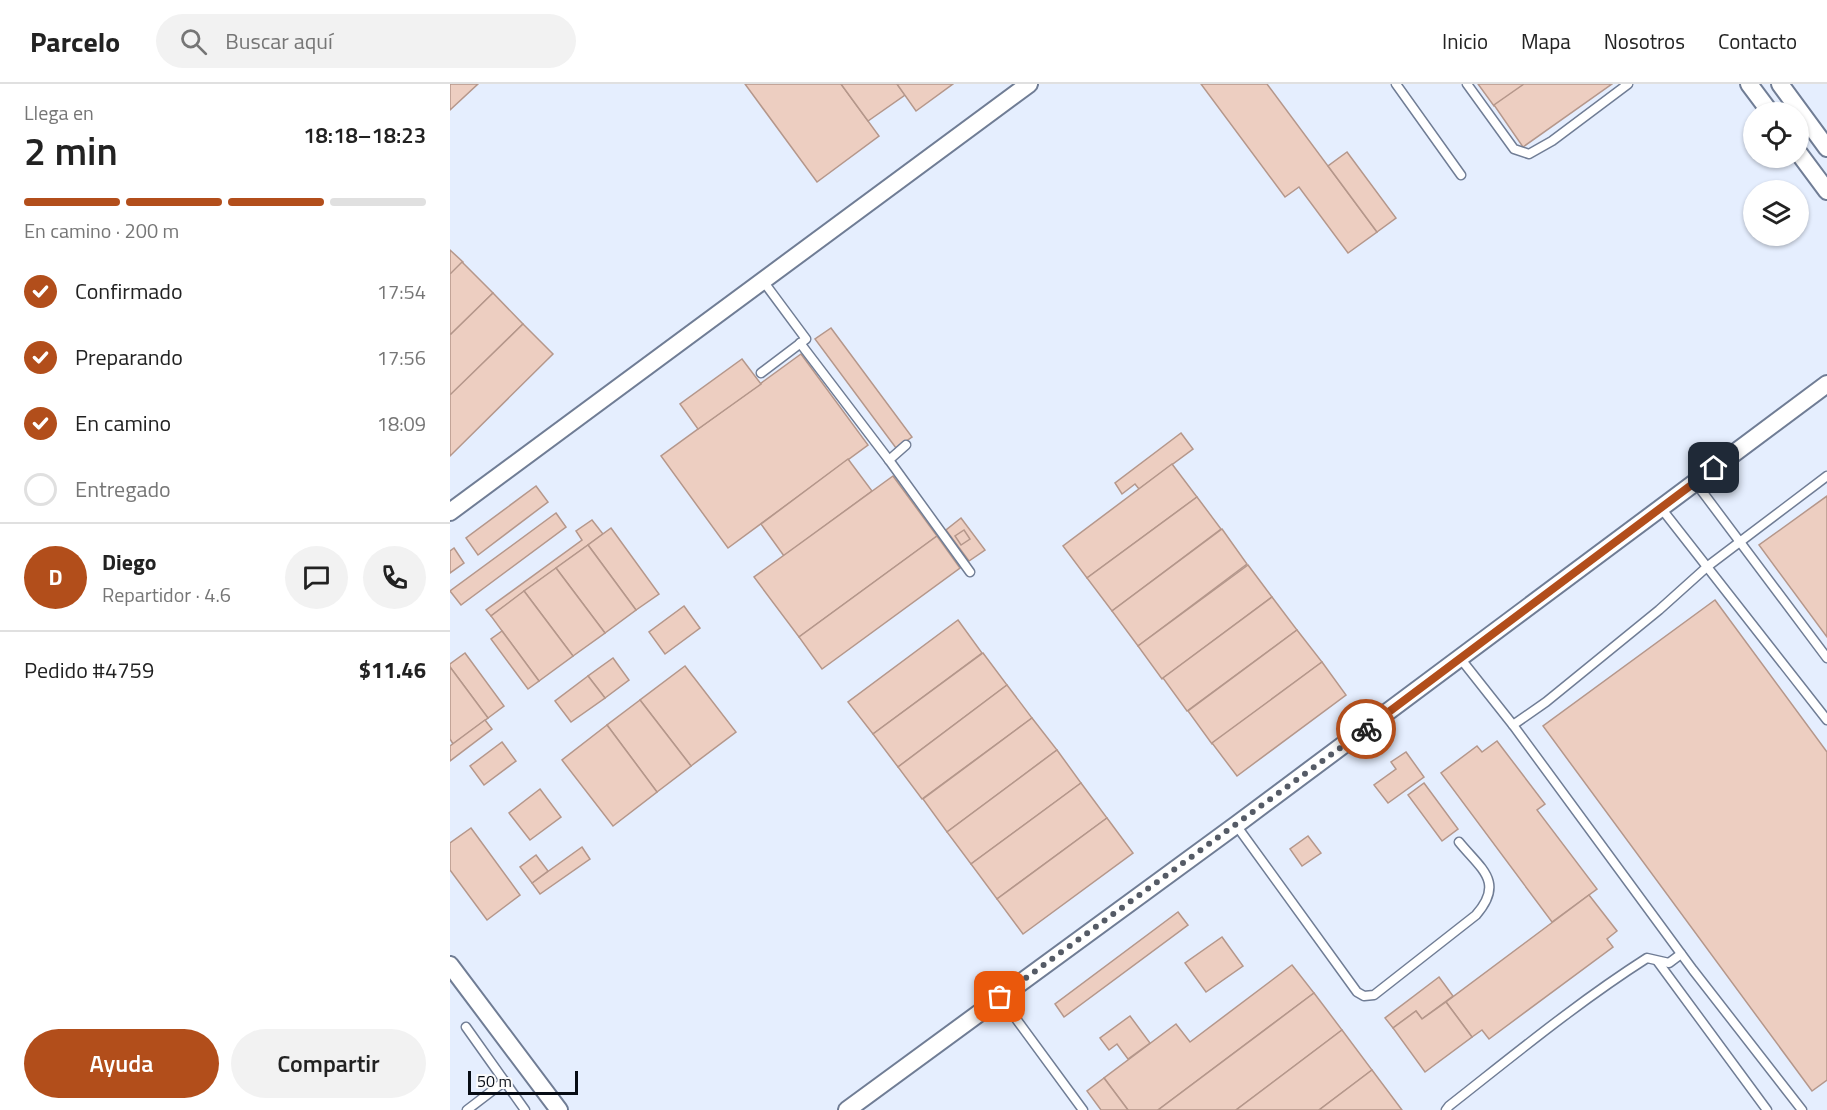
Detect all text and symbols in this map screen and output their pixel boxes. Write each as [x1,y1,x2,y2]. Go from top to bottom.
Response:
search box [156,14,576,68]
text: Parcelo [30,20,120,63]
text: Buscar aquí [225,24,333,58]
icon: search [177,25,210,58]
text: Inicio [1442,25,1488,57]
text: Mapa [1521,25,1571,57]
text: Nosotros [1604,25,1685,57]
text: Contacto [1718,25,1797,57]
text: Llega en [24,97,94,128]
map controls [1743,102,1809,246]
button: locate [1743,102,1809,168]
text: 18:18–18:23 [303,118,426,152]
text: 2 min [24,121,118,180]
button: layers [1743,180,1809,246]
text: En camino · 200 m [24,215,179,246]
text: Confirmado [75,274,183,308]
icon: check [24,275,57,308]
text: 17:54 [377,276,426,307]
text: Preparando [75,340,183,374]
icon: check [24,341,57,374]
text: 17:56 [377,342,426,373]
text: En camino [75,406,171,440]
icon: check [24,407,57,440]
text: 18:09 [377,408,426,439]
pin [1688,442,1739,493]
icon: home [1697,451,1730,484]
text: Entregado [75,472,171,506]
text: Diego [102,545,156,579]
button: chat [285,546,348,609]
button: phone [363,546,426,609]
text: D [48,560,63,594]
text: Repartidor · 4.6 [102,579,231,610]
text: Pedido #4759 [24,653,154,687]
text: $11.46 [359,653,426,687]
courier [1336,699,1396,759]
icon: bike [1350,713,1383,746]
pin [974,971,1025,1022]
icon: bag [983,980,1016,1013]
button: Ayuda [24,1029,219,1098]
button: Compartir [231,1029,426,1098]
scale bar [468,1068,578,1096]
text: 50 m [477,1069,512,1093]

